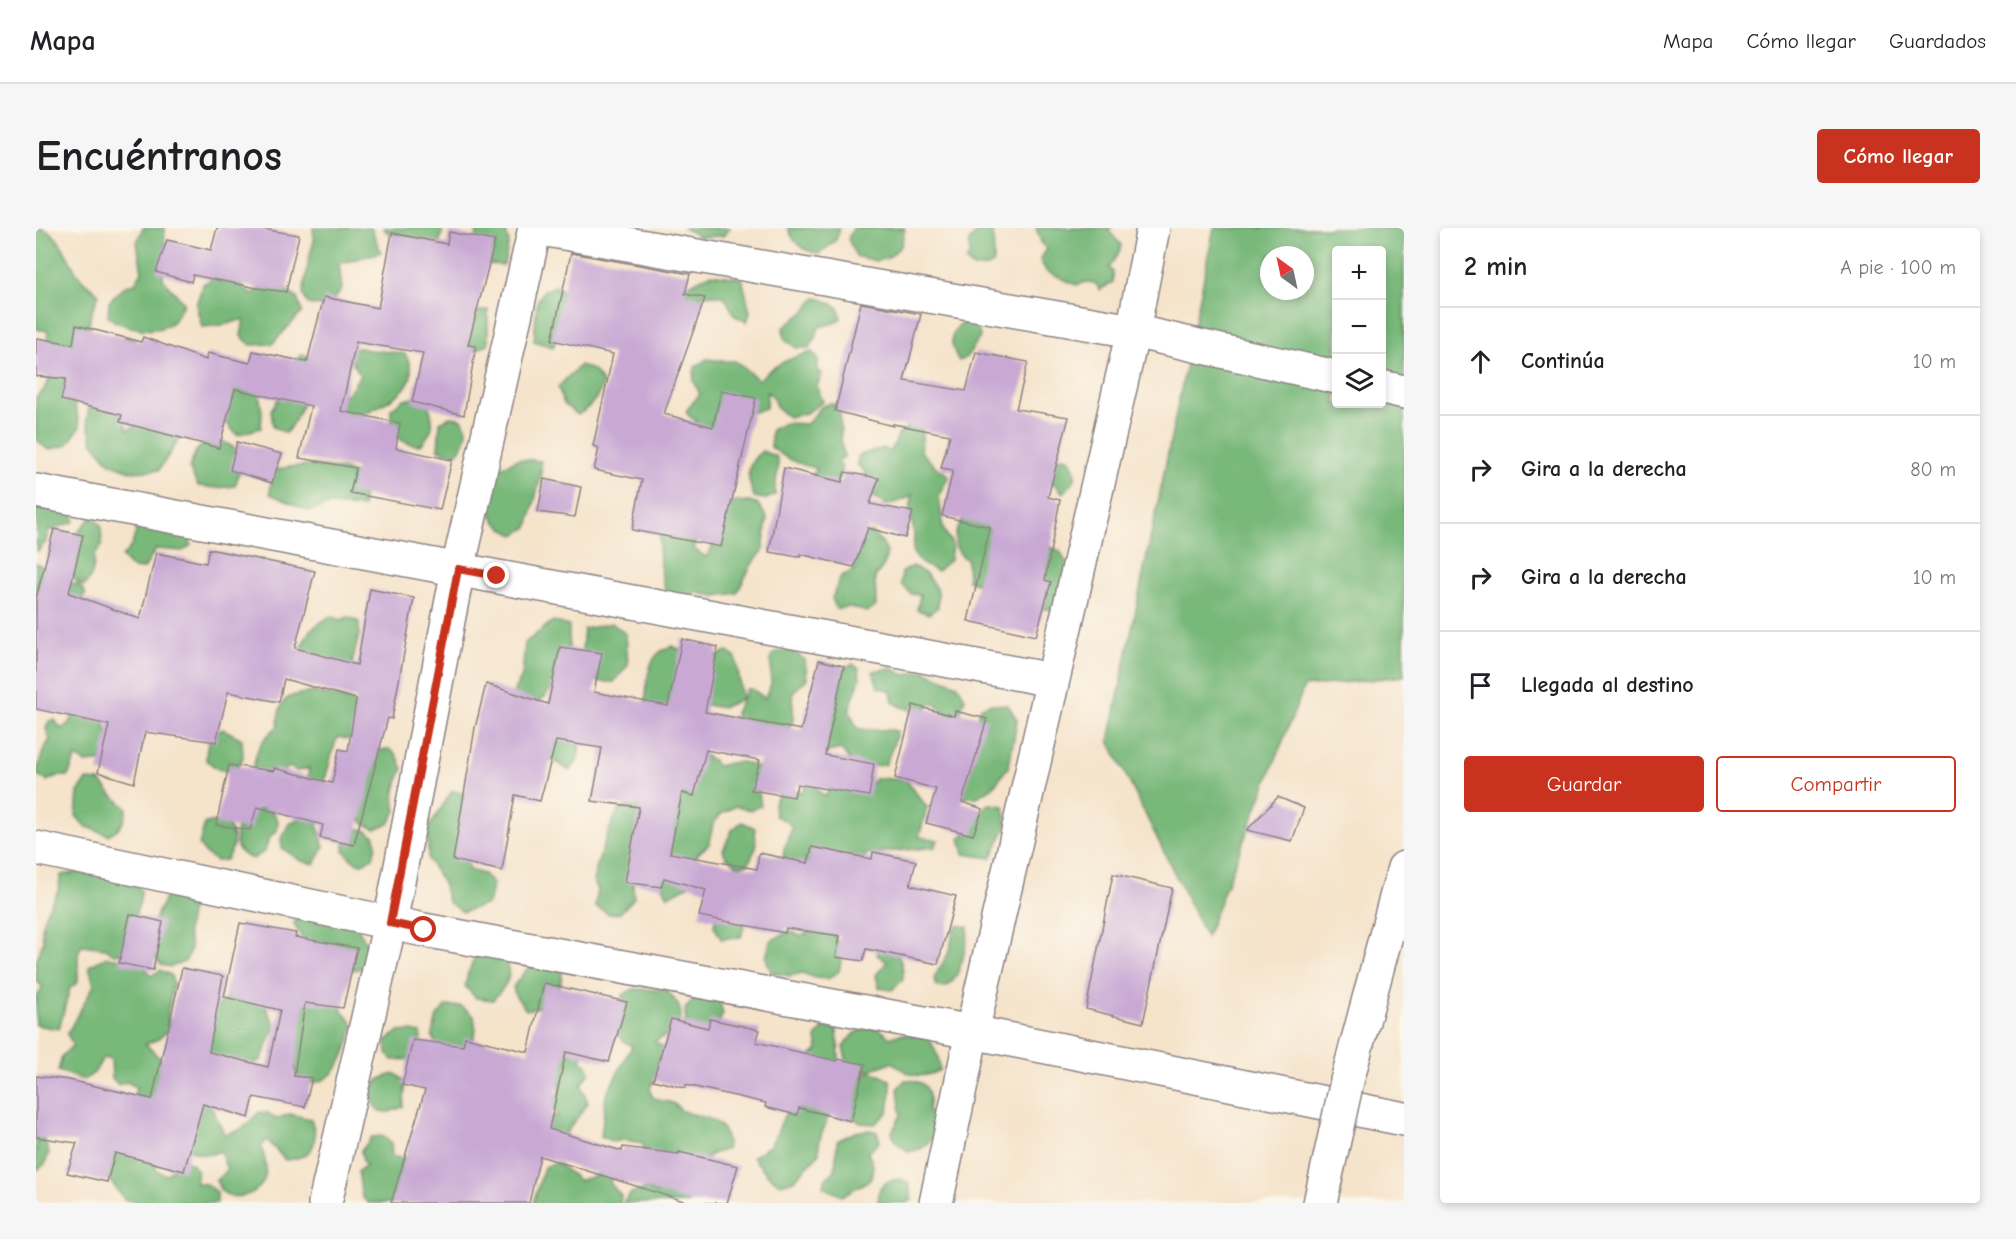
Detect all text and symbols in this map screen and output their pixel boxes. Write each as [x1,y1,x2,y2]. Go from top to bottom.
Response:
text: Mapa [30,25,96,57]
text: Mapa [1663,29,1713,53]
text: Cómo llegar [1746,29,1856,53]
text: Guardados [1889,29,1986,53]
button: Cómo llegar [1817,129,1980,183]
text: Encuéntranos [36,132,282,181]
north arrow [1260,246,1314,300]
map controls [1332,246,1386,408]
button: + [1332,246,1386,300]
text: 2 min [1464,252,1527,282]
text: A pie · 100 m [1840,256,1956,279]
button: − [1332,300,1386,354]
icon: ahead [1464,345,1497,378]
text: Continúa [1521,348,1605,374]
text: 10 m [1913,350,1956,373]
button: layers [1332,354,1386,408]
icon: right [1464,453,1497,486]
text: Gira a la derecha [1521,456,1687,482]
text: 80 m [1910,458,1956,481]
icon: right [1464,561,1497,594]
route end [483,562,509,588]
text: Gira a la derecha [1521,564,1687,590]
text: 10 m [1913,566,1956,589]
icon: arrive [1464,669,1497,702]
text: Llegada al destino [1521,672,1694,698]
button: Guardar [1464,756,1704,812]
button: Compartir [1716,756,1956,812]
route start [410,916,436,942]

